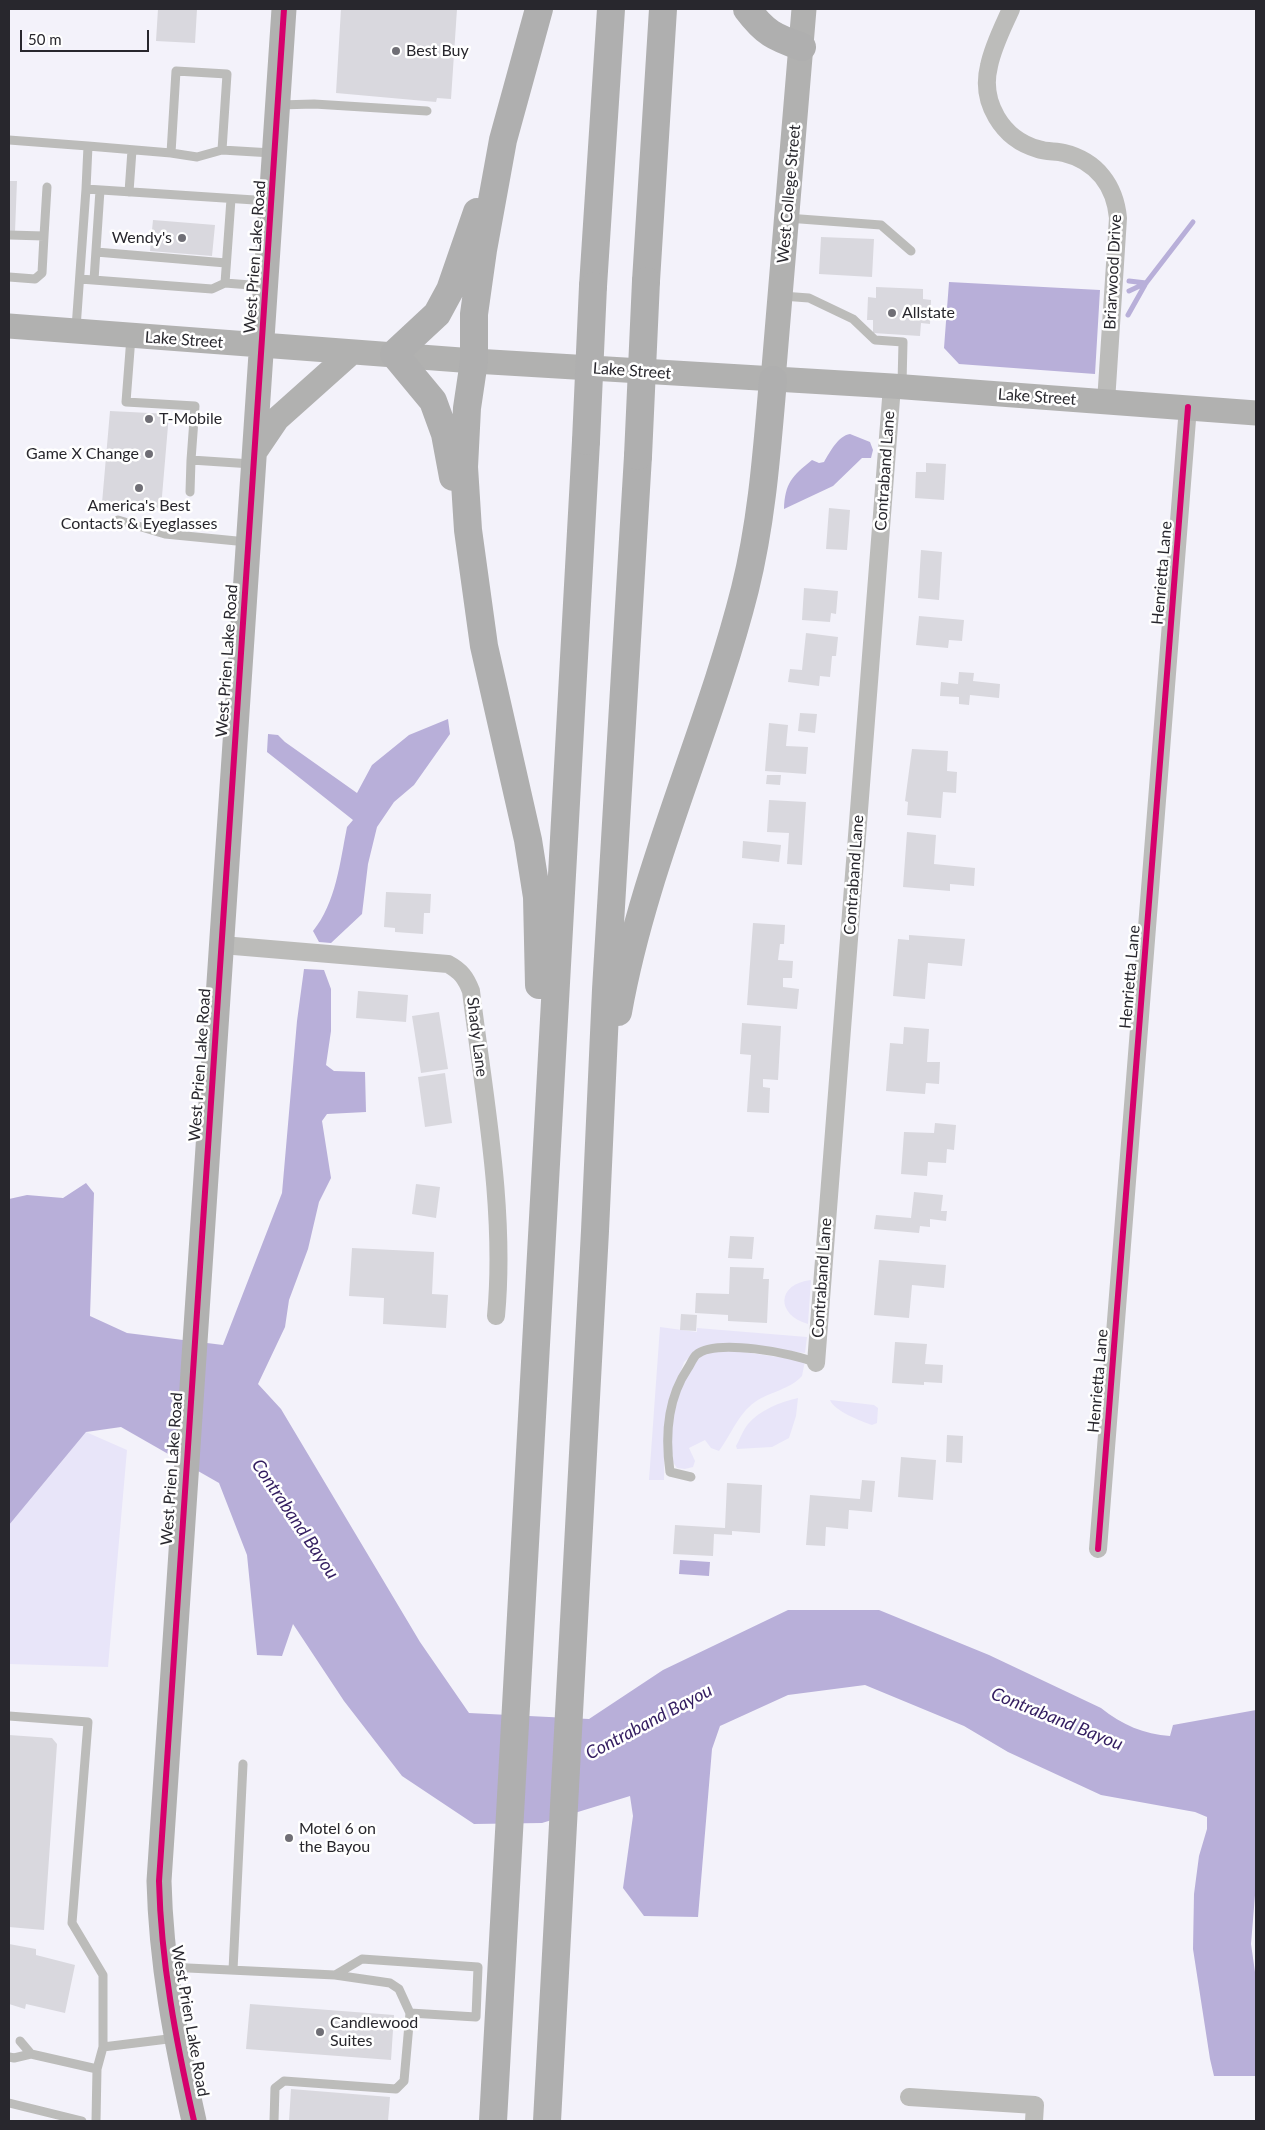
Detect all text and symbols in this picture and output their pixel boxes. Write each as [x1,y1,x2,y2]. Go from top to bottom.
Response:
scale bar [22,20,151,52]
text: 50 m [28,30,62,48]
place label: Best Buy [406,41,469,61]
marker: Best Buy [390,45,402,57]
street label: West College Street [773,124,805,264]
street label: West Prien Lake Road [240,180,270,334]
street label: Briarwood Drive [1100,214,1126,330]
place label: Wendy's [112,228,172,248]
marker: Wendy's [176,232,188,244]
place label: Allstate [902,303,955,323]
marker: Allstate [886,307,898,319]
street label: Lake Street [144,328,224,352]
street label: Lake Street [592,359,672,383]
street label: Lake Street [997,385,1077,409]
place label: T-Mobile [159,409,222,429]
street label: Contraband Lane [871,410,899,532]
marker: T-Mobile [143,413,155,425]
place label: Game X Change [26,444,139,464]
marker: Game X Change [143,448,155,460]
marker: America's Best Contacts & Eyeglasses [133,482,145,494]
place label: America's Best Contacts & Eyeglasses [61,496,217,534]
street label: Henrietta Lane [1148,520,1176,626]
street label: West Prien Lake Road [212,584,242,738]
street label: Contraband Lane [840,814,868,936]
street label: Henrietta Lane [1116,924,1144,1030]
street label: West Prien Lake Road [185,988,215,1142]
street label: Shady Lane [463,996,491,1078]
street label: Contraband Lane [808,1217,836,1339]
street label: Henrietta Lane [1084,1328,1112,1434]
street label: West Prien Lake Road [157,1392,187,1546]
water label: Contraband Bayou [247,1455,343,1583]
water label: Contraband Bayou [582,1680,716,1764]
water label: Contraband Bayou [988,1683,1126,1755]
place label: Motel 6 on the Bayou [299,1819,376,1857]
marker: Motel 6 on the Bayou [283,1832,295,1844]
street label: West Prien Lake Road [167,1944,213,2098]
place label: Candlewood Suites [330,2013,418,2051]
marker: Candlewood Suites [314,2026,326,2038]

